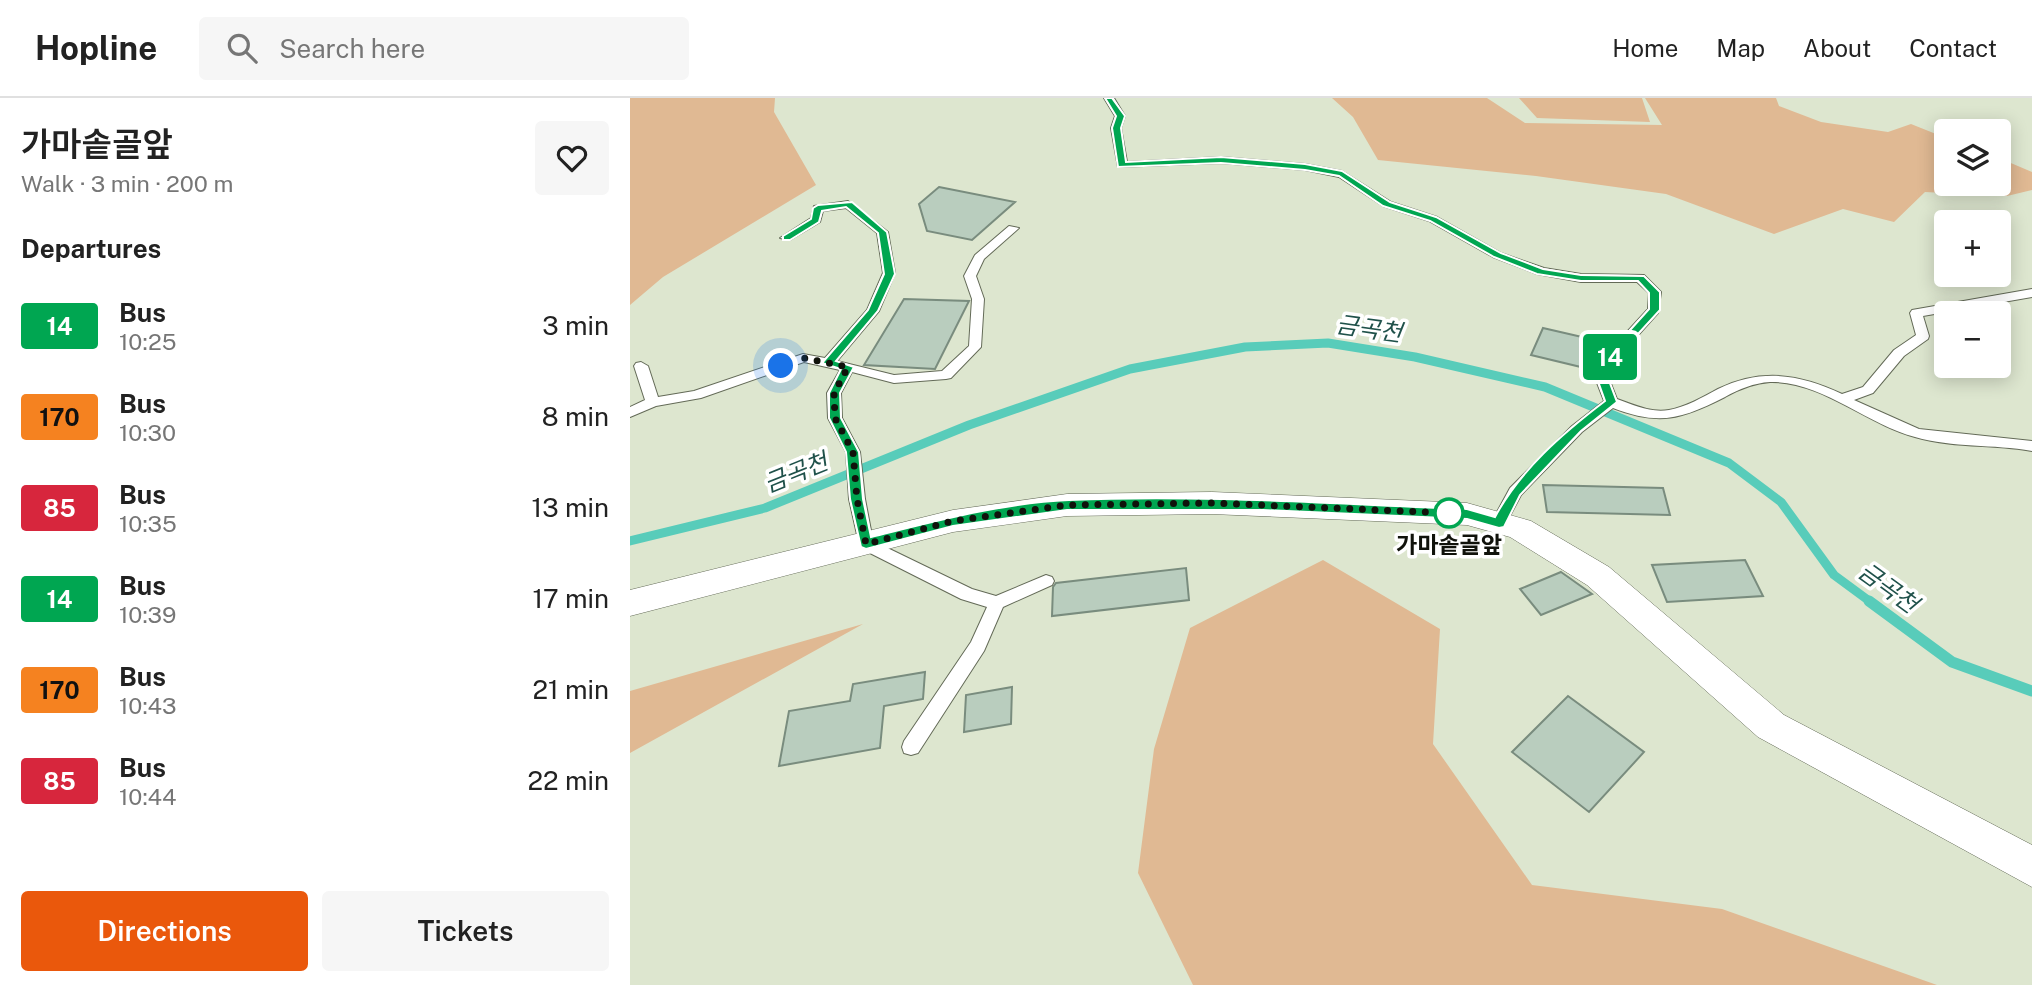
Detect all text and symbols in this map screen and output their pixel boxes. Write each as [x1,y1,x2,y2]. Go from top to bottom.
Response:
search box [199,17,689,80]
text: Hopline [35,29,157,67]
icon: search [223,29,261,67]
text: Search here [279,33,425,64]
text: Home [1612,34,1678,62]
text: Map [1716,34,1765,62]
text: About [1803,34,1871,62]
text: Contact [1909,34,1997,62]
map controls [1934,119,2011,378]
button: layers [1934,119,2011,196]
button: heart [535,121,609,195]
text: 가마솥골앞 [21,125,173,163]
text: Walk · 3 min · 200 m [21,170,233,197]
button: + [1934,210,2011,287]
text: Departures [21,233,161,264]
text: Bus [119,297,166,328]
button: − [1934,301,2011,378]
text: 3 min [542,310,609,341]
water label: 금곡천 [1334,310,1407,347]
text: 14 [46,312,73,340]
text: 10:25 [119,328,177,355]
line badge: 14 [1578,334,1642,380]
text: 14 [1597,343,1623,371]
your location [763,348,798,383]
text: Bus [119,388,166,419]
text: 8 min [542,401,609,432]
text: 170 [39,403,80,431]
text: 10:30 [119,419,176,446]
water label: 금곡천 [760,446,834,497]
text: Bus [119,479,166,510]
text: 13 min [532,492,609,523]
text: 85 [43,494,76,522]
marker: 가마솥골앞 [1434,498,1464,528]
text: 10:35 [119,510,177,537]
place label: 가마솥골앞 [1396,531,1502,558]
water label: 금곡천 [1854,556,1926,620]
text: Bus [119,570,166,601]
text: 17 min [532,583,609,614]
text: 14 [46,585,73,613]
text: 10:39 [119,601,176,628]
text: Bus [119,661,166,692]
text: 21 min [533,674,609,705]
text: 170 [39,676,80,704]
text: 10:43 [119,692,176,719]
text: Bus [119,752,166,783]
text: 22 min [528,765,609,796]
text: 85 [43,767,76,795]
text: 10:44 [119,783,176,810]
button: Directions [21,891,308,971]
button: Tickets [322,891,609,971]

